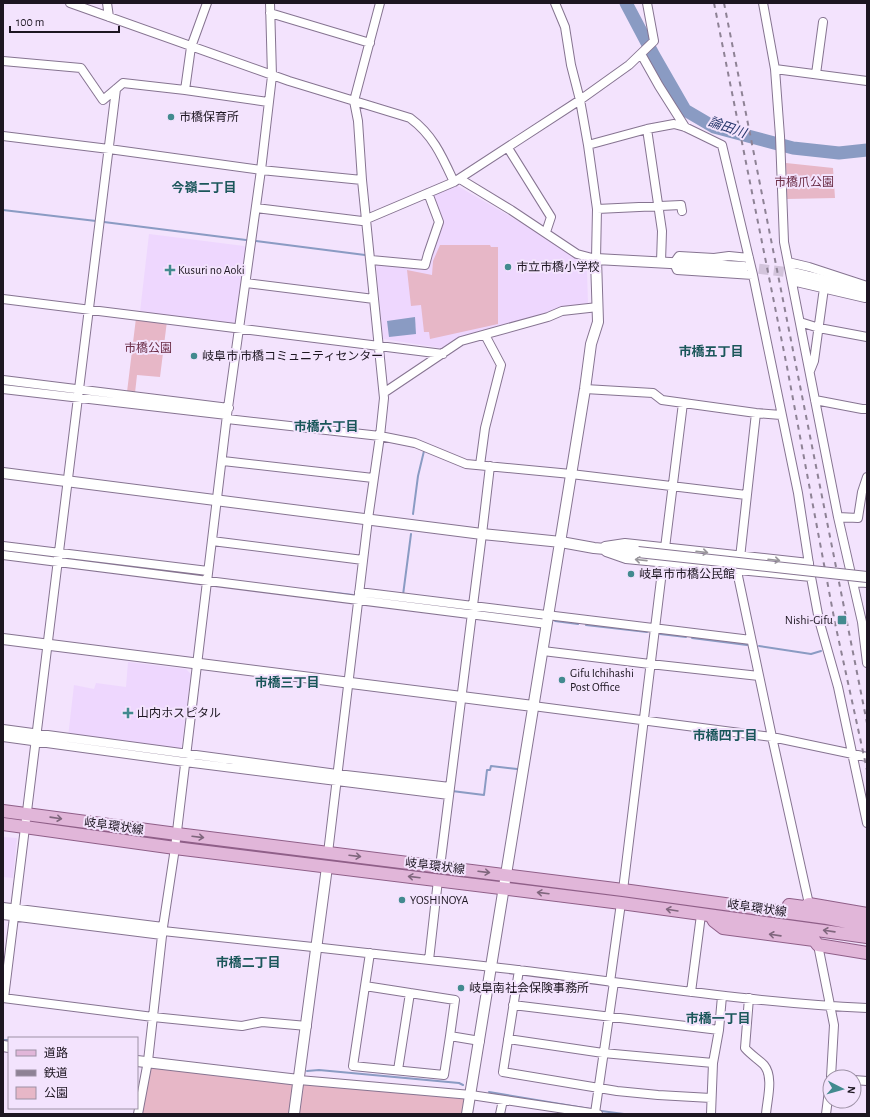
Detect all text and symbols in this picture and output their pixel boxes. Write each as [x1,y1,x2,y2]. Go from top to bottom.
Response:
scale bar [10,8,119,34]
text: 100 m [16,16,44,28]
place label: 市橋保育所 [179,110,239,123]
marker: 市橋保育所 [166,112,176,122]
water label: 論田川 [706,115,750,141]
park label: 市橋爪公園 [774,175,834,188]
district label: 今嶺二丁目 [171,181,237,195]
place label: 市立市橋小学校 [516,260,600,273]
marker: 市立市橋小学校 [503,262,513,272]
place label: Kusuri no Aoki [178,264,245,276]
marker: Kusuri no Aoki [165,265,175,275]
park label: 市橋公園 [124,341,172,354]
district label: 市橋五丁目 [678,344,744,359]
place label: 岐阜市 市橋コミュニティセンター [202,349,383,362]
marker: 岐阜市 市橋コミュニティセンター [189,351,199,361]
district label: 市橋六丁目 [293,419,359,434]
one-way arrow [695,548,708,556]
one-way arrow [767,556,780,563]
one-way arrow [635,557,648,564]
place label: 岐阜市市橋公民館 [639,567,735,580]
marker: 岐阜市市橋公民館 [626,569,636,579]
place label: Nishi-Gifu [785,614,833,626]
marker: Nishi-Gifu [836,614,848,626]
place label: Gifu Ichihashi Post Office [570,667,634,693]
district label: 市橋三丁目 [254,675,320,690]
marker: Gifu Ichihashi Post Office [557,675,567,685]
marker: 山内ホスピタル [122,707,134,719]
place label: 山内ホスピタル [137,707,221,719]
district label: 市橋四丁目 [692,728,758,743]
one-way arrow [49,814,62,822]
street label: 岐阜環状線 [83,815,145,836]
one-way arrow [191,833,204,841]
one-way arrow [348,853,361,860]
street label: 岐阜環状線 [404,855,466,876]
one-way arrow [477,869,490,876]
one-way arrow [408,873,421,881]
one-way arrow [537,889,550,897]
place label: YOSHINOYA [410,894,469,906]
marker: YOSHINOYA [397,895,407,905]
street label: 岐阜環状線 [726,897,788,918]
one-way arrow [666,906,679,914]
one-way arrow [822,927,835,935]
one-way arrow [769,931,782,939]
district label: 市橋二丁目 [215,955,281,970]
place label: 岐阜南社会保険事務所 [469,981,589,994]
marker: 岐阜南社会保険事務所 [456,983,466,993]
district label: 市橋一丁目 [685,1011,751,1026]
legend [8,1037,138,1109]
text: 道路 [44,1046,68,1059]
text: 鉄道 [44,1066,68,1079]
north arrow [822,1069,862,1109]
text: N [846,1086,857,1094]
text: 公園 [44,1087,68,1099]

